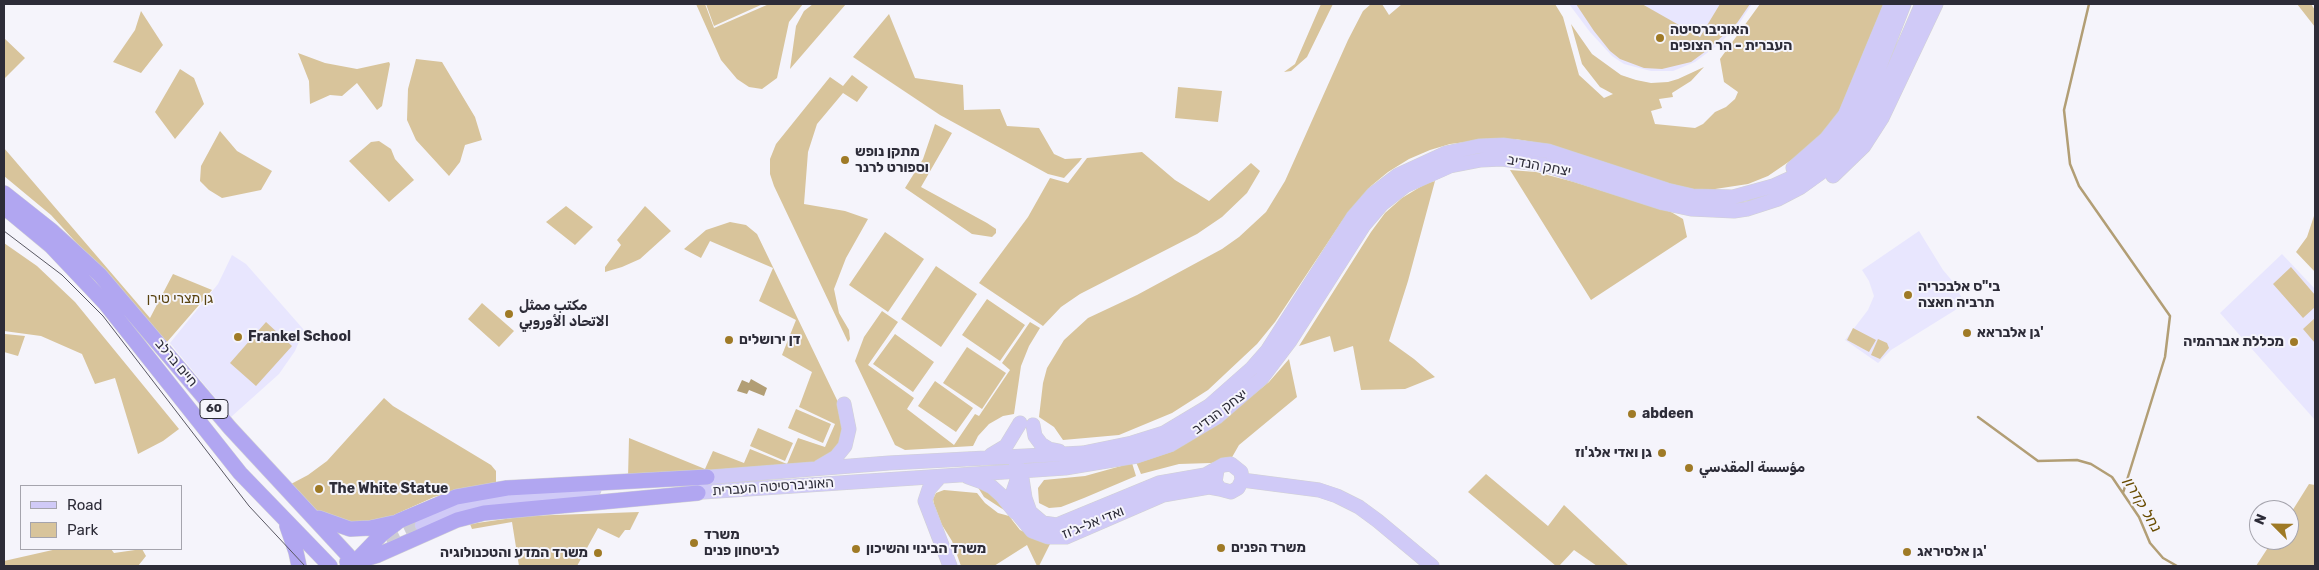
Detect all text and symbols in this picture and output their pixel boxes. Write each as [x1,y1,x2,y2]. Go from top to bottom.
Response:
place label: האוניברסיטה העברית - הר הצופים [1670,22,1792,54]
marker: האוניברסיטה העברית - הר הצופים [1654,32,1666,44]
place label: מתקן נופש וספורט לרנר [855,144,929,176]
street label: יצחק הנדיב [1506,152,1572,180]
marker: מתקן נופש וספורט לרנר [839,154,851,166]
place label: בי"ס אלבכריה תרביה חאצה [1918,279,2000,312]
marker: בי"ס אלבכריה תרביה חאצה [1902,289,1914,301]
park label: גן מצרי טירן [147,291,213,307]
place label: مكتب ممثل الاتحاد الأوروبي [519,298,609,331]
marker: مكتب ممثل الاتحاد الأوروبي [503,308,515,320]
place label: גן אלבראא' [1977,325,2044,341]
marker: גן אלבראא' [1961,327,1973,339]
place label: Frankel School [248,329,351,345]
marker: Frankel School [232,331,244,343]
place label: דן ירושלים [739,332,800,348]
marker: דן ירושלים [723,334,735,346]
place label: מכללת אברהמיה [2183,334,2284,350]
street label: חיים ברלב [151,336,201,390]
marker: מכללת אברהמיה [2288,336,2300,348]
street label: יצחק הנדיב [1189,386,1251,438]
road number: 60 [200,399,228,418]
place label: abdeen [1642,406,1694,422]
marker: abdeen [1626,408,1638,420]
place label: גן ואדי אלג'וז [1575,445,1652,461]
marker: גן ואדי אלג'וז [1656,447,1668,459]
place label: مؤسسة المقدسي [1699,460,1805,476]
marker: مؤسسة المقدسي [1683,462,1695,474]
street label: האוניברסיטה העברית [712,474,834,500]
water label: נחל קדרון [2119,475,2165,535]
place label: The White Statue [329,481,448,497]
marker: The White Statue [313,483,325,495]
legend [20,485,182,550]
text: Road [67,496,103,514]
north arrow [2249,500,2299,550]
street label: ואדי אל-ג'וז [1059,503,1127,543]
text: N [2251,511,2270,527]
text: Park [67,521,98,539]
place label: משרד לביטחון פנים [704,527,779,560]
marker: משרד לביטחון פנים [688,537,700,549]
place label: משרד הפנים [1231,540,1306,556]
place label: משרד הבינוי והשיכון [866,541,986,557]
marker: משרד הפנים [1215,542,1227,554]
marker: משרד הבינוי והשיכון [850,543,862,555]
place label: גן אלסיראג' [1917,544,1987,560]
place label: משרד המדע והטכנולוגיה [440,545,588,561]
marker: גן אלסיראג' [1901,546,1913,558]
marker: משרד המדע והטכנולוגיה [592,547,604,559]

